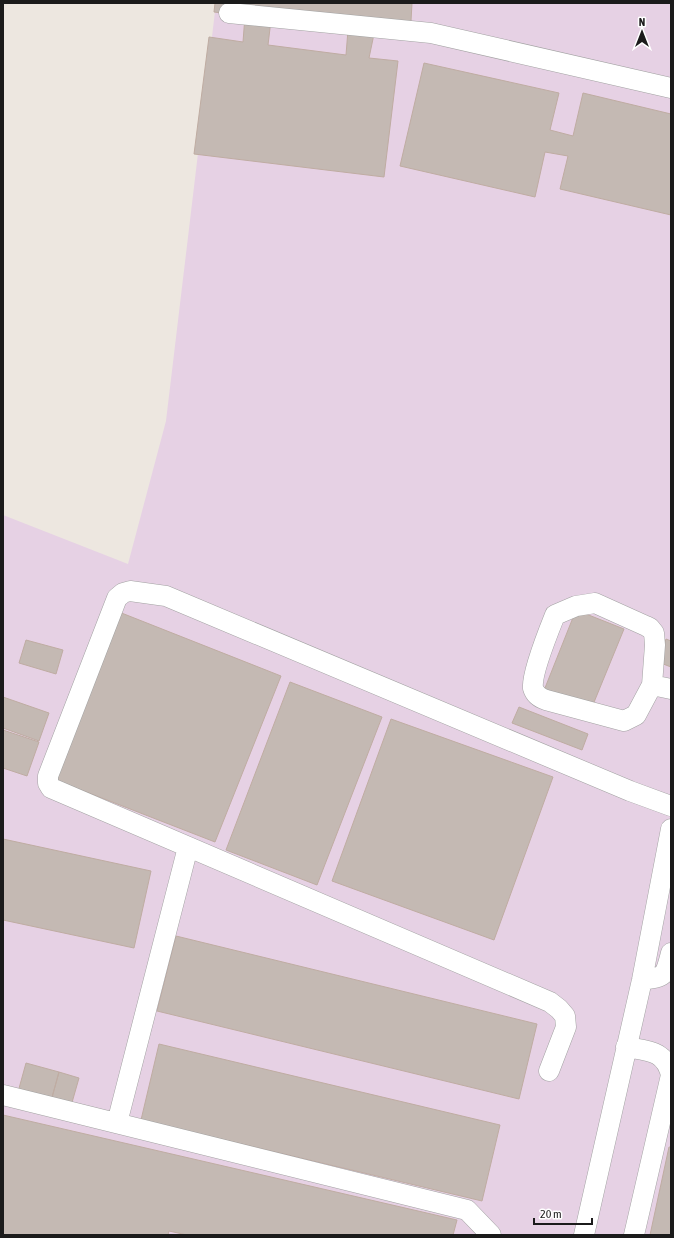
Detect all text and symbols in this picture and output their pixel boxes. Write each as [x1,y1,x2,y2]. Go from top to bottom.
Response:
north arrow [622,12,662,52]
text: N [639,16,645,28]
scale bar [534,1200,592,1226]
text: 20 m [540,1207,562,1221]

